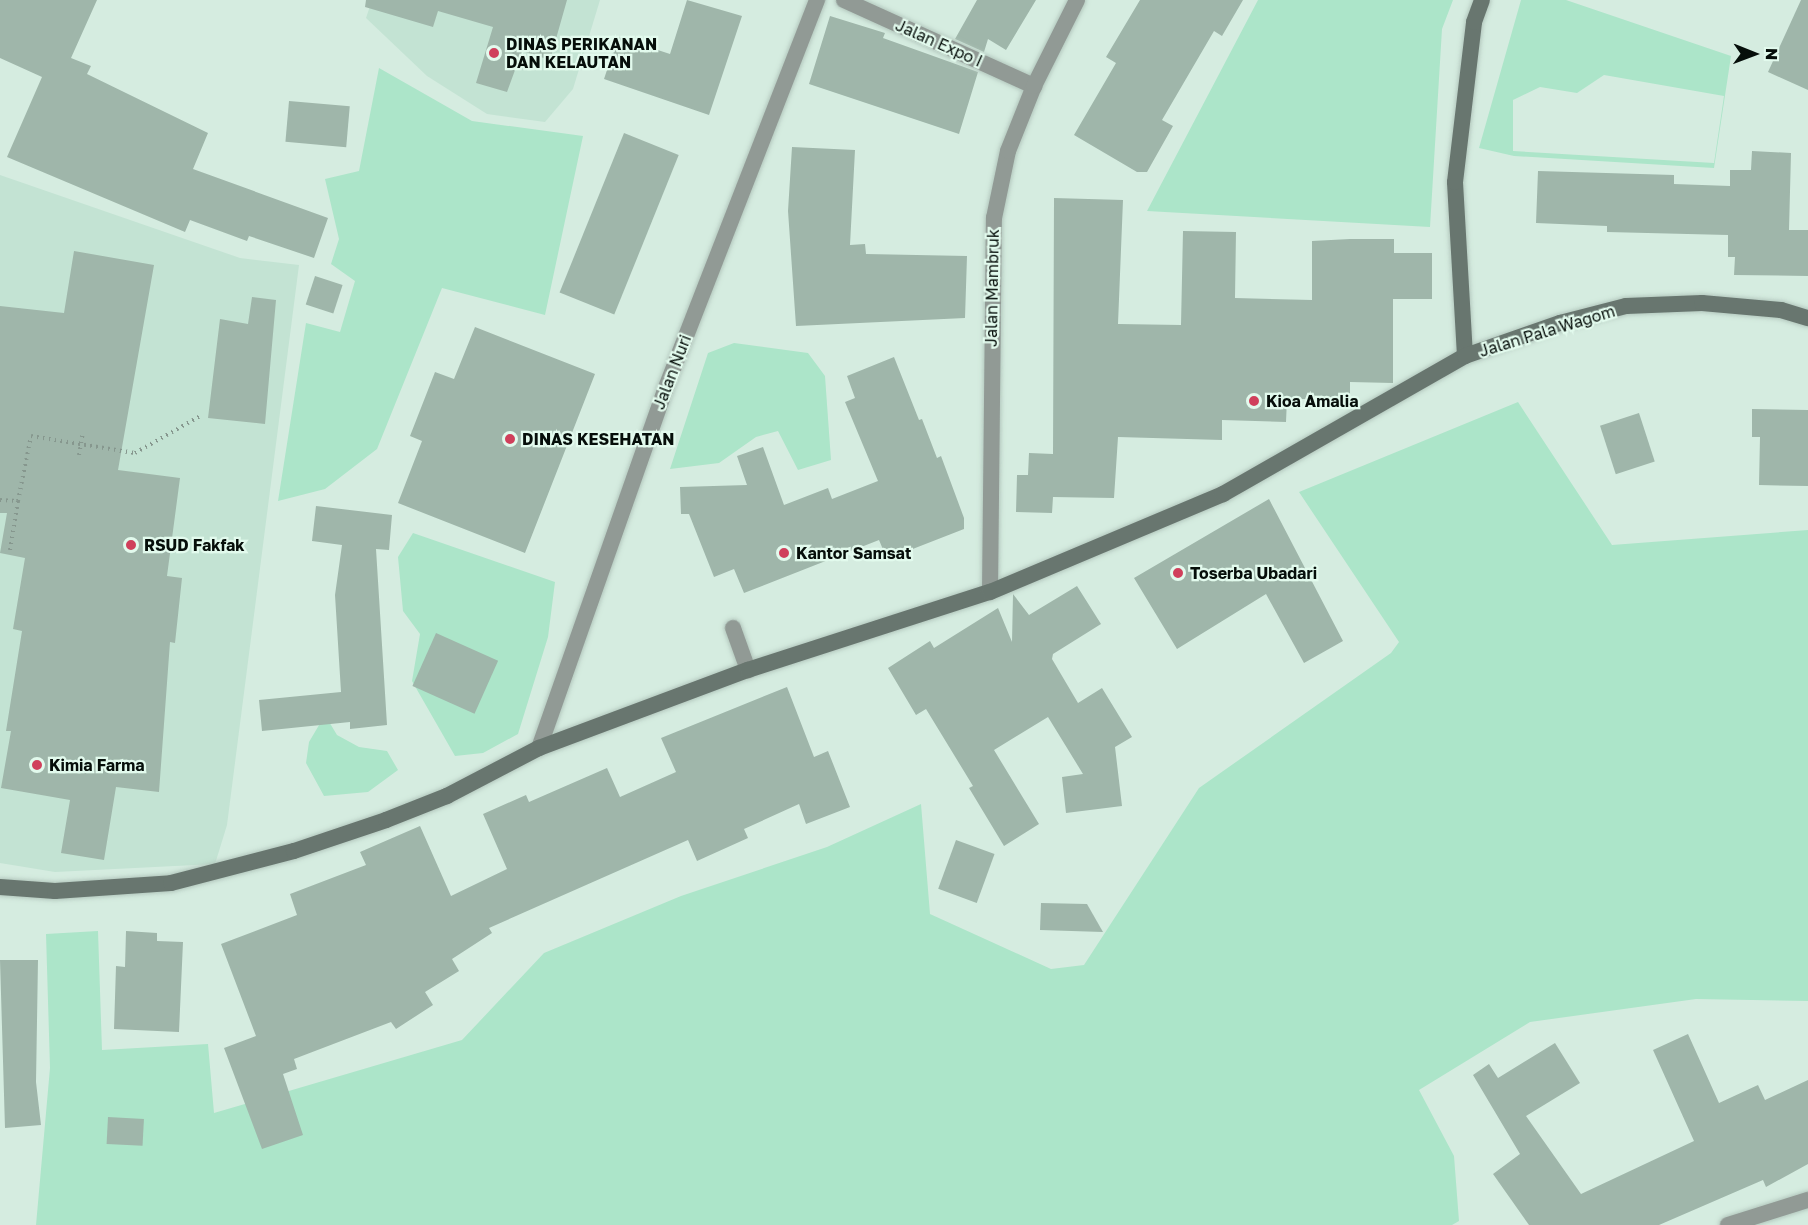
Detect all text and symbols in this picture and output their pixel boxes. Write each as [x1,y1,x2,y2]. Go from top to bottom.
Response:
street label: Jalan Expo I [893,15,985,71]
north arrow [1724,24,1784,84]
place label: DINAS PERIKANAN DAN KELAUTAN [506,34,657,72]
marker: DINAS PERIKANAN DAN KELAUTAN [487,46,501,60]
text: N [1762,48,1782,61]
street label: Jalan Mambruk [981,229,1003,347]
street label: Jalan Pala Wagom [1477,301,1617,361]
street label: Jalan Nuri [649,332,695,412]
place label: Kioa Amalia [1266,391,1359,411]
marker: Kioa Amalia [1247,394,1261,408]
place label: DINAS KESEHATAN [522,429,674,449]
marker: DINAS KESEHATAN [503,432,517,446]
place label: RSUD Fakfak [144,535,245,555]
marker: RSUD Fakfak [122,536,140,554]
place label: Kantor Samsat [796,543,911,563]
marker: Kantor Samsat [777,546,791,560]
place label: Toserba Ubadari [1190,563,1317,583]
marker: Toserba Ubadari [1171,566,1185,580]
place label: Kimia Farma [49,755,145,775]
marker: Kimia Farma [30,758,44,772]

